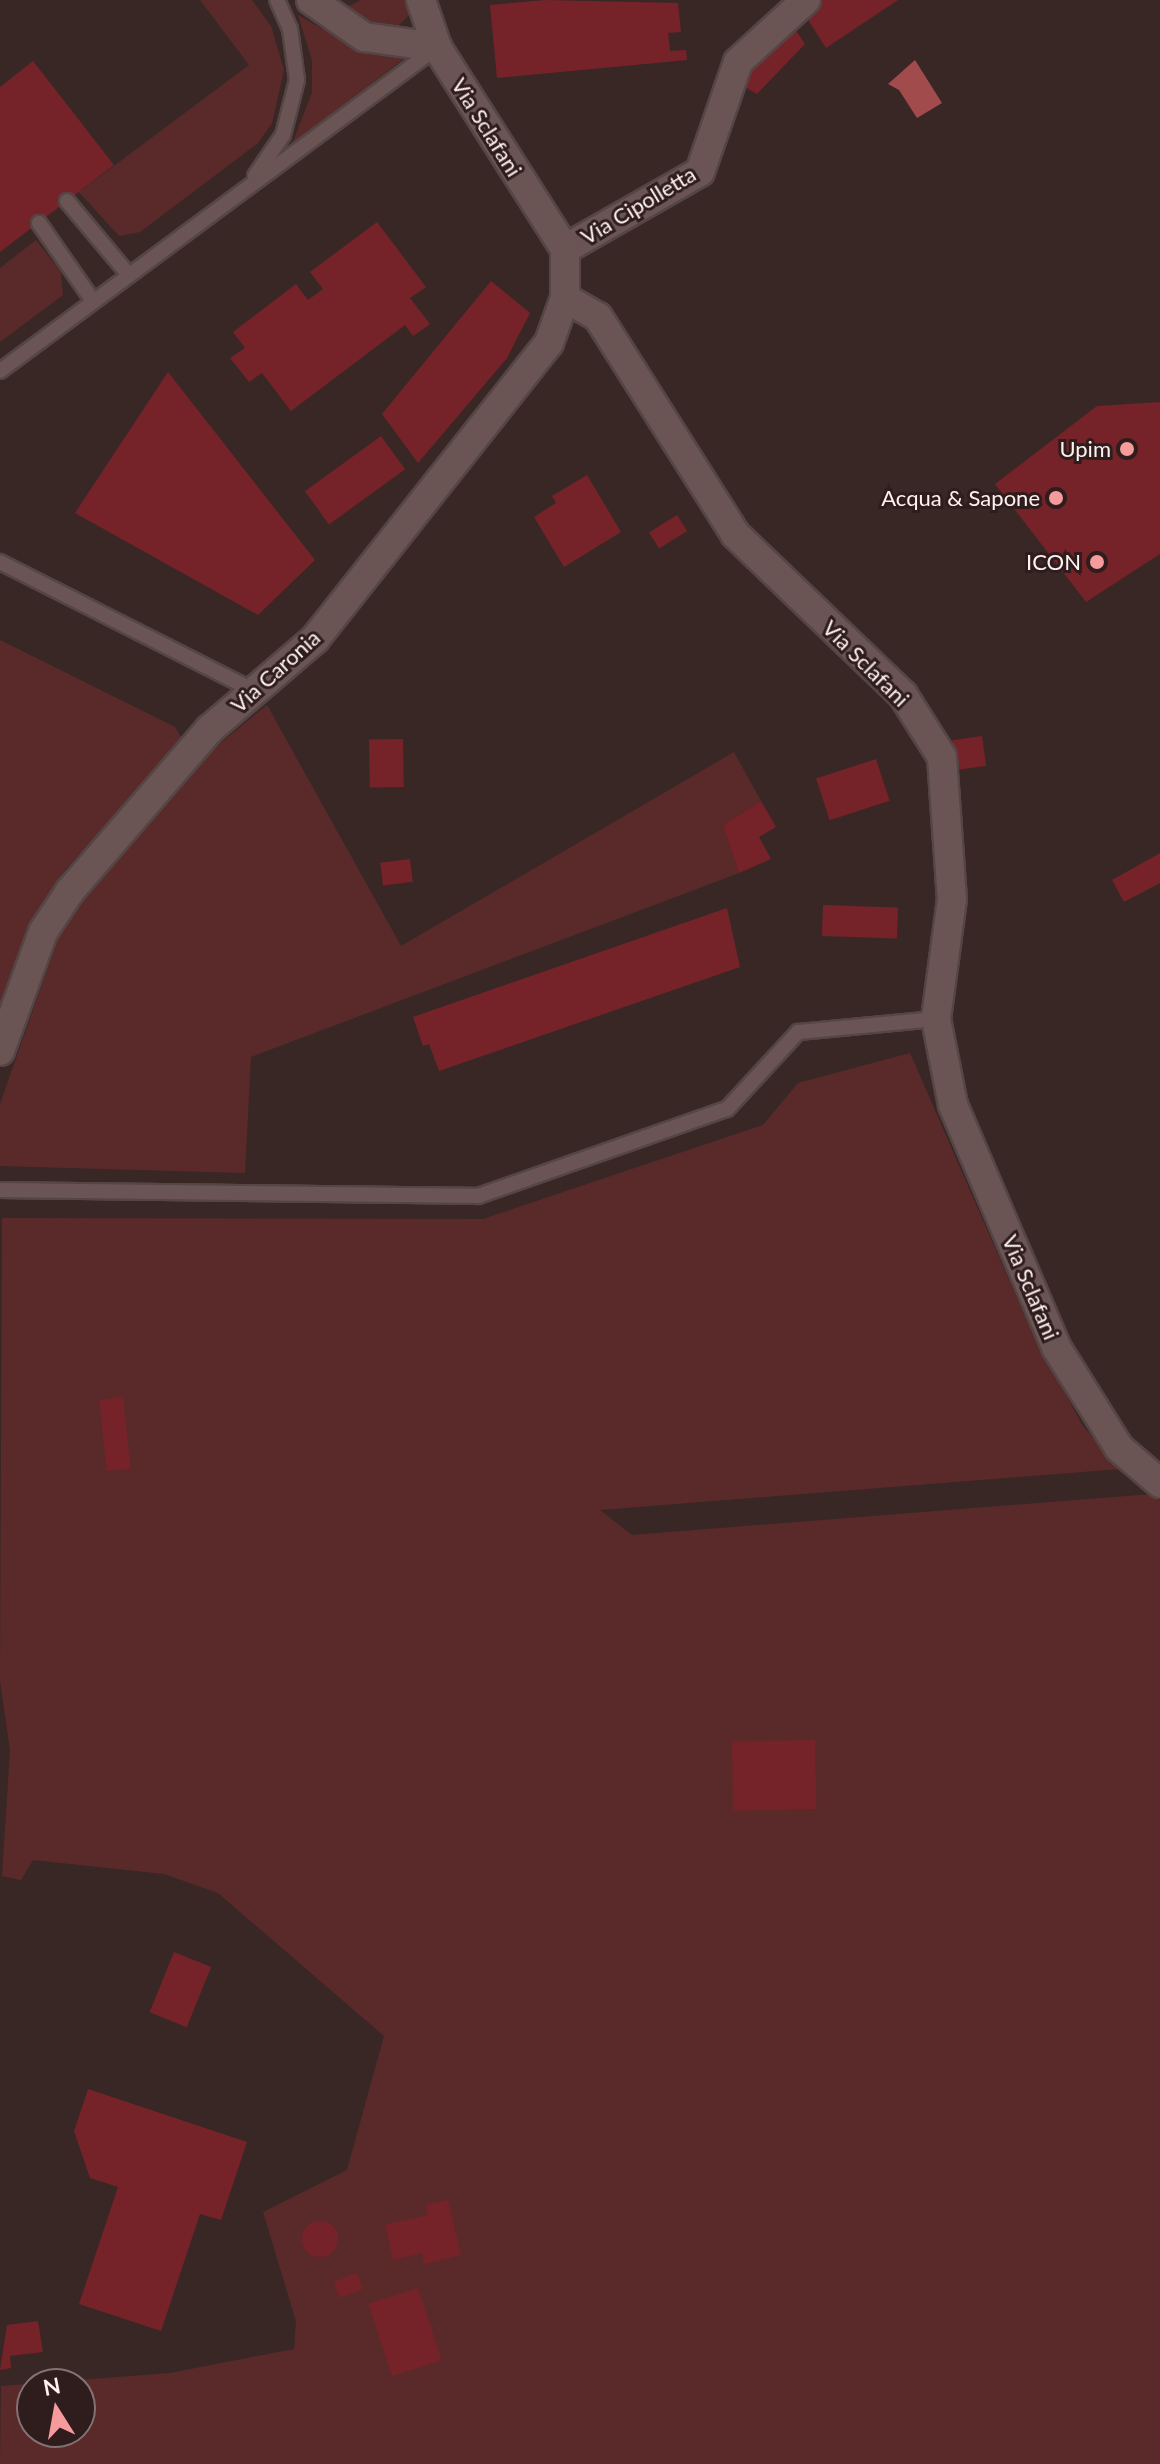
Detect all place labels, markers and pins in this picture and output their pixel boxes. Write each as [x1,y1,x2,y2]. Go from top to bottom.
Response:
place label: Upim [1059,436,1111,462]
marker: Upim [1118,440,1136,458]
place label: Acqua & Sapone [881,485,1040,511]
marker: Acqua & Sapone [1047,489,1065,507]
place label: ICON [1026,549,1081,575]
marker: ICON [1088,553,1106,571]

